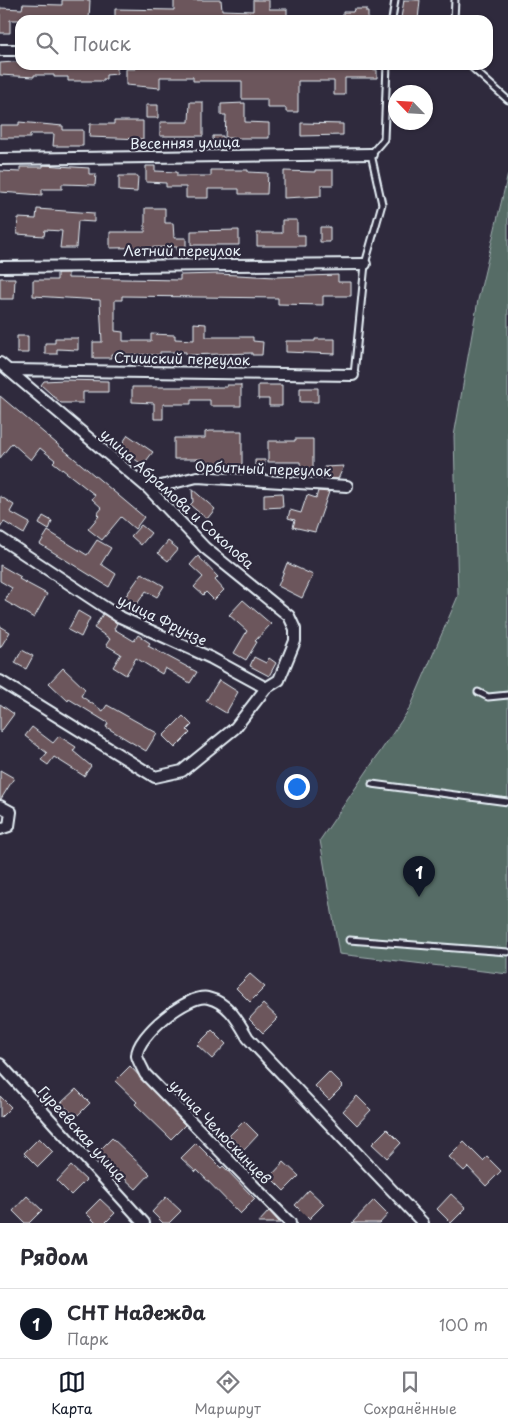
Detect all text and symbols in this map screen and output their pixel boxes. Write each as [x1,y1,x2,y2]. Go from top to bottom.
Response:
search box [15,15,493,70]
icon: search [33,29,61,57]
text: Поиск [73,29,131,57]
north arrow [388,85,433,130]
street label: Весенняя улица [130,131,240,154]
street label: Летний переулок [123,240,241,261]
street label: Стишский переулок [114,347,251,370]
street label: улица Абрамова и Соколова [96,424,259,574]
street label: Орбитный переулок [194,456,332,481]
street label: улица Фрунзе [114,589,210,650]
your location [284,774,310,800]
pin: 1 [403,856,435,897]
street label: улица Челюскинцев [165,1075,276,1189]
street label: Гуреевская улица [34,1081,131,1186]
text: Рядом [20,1240,88,1272]
text: СНТ Надежда [67,1298,206,1326]
text: 1 [32,1312,40,1336]
text: 100 m [439,1312,488,1336]
text: Парк [67,1326,108,1350]
tab: Карта [51,1368,92,1419]
tab: Маршрут [195,1368,261,1419]
tab: Сохранённые [363,1368,457,1419]

